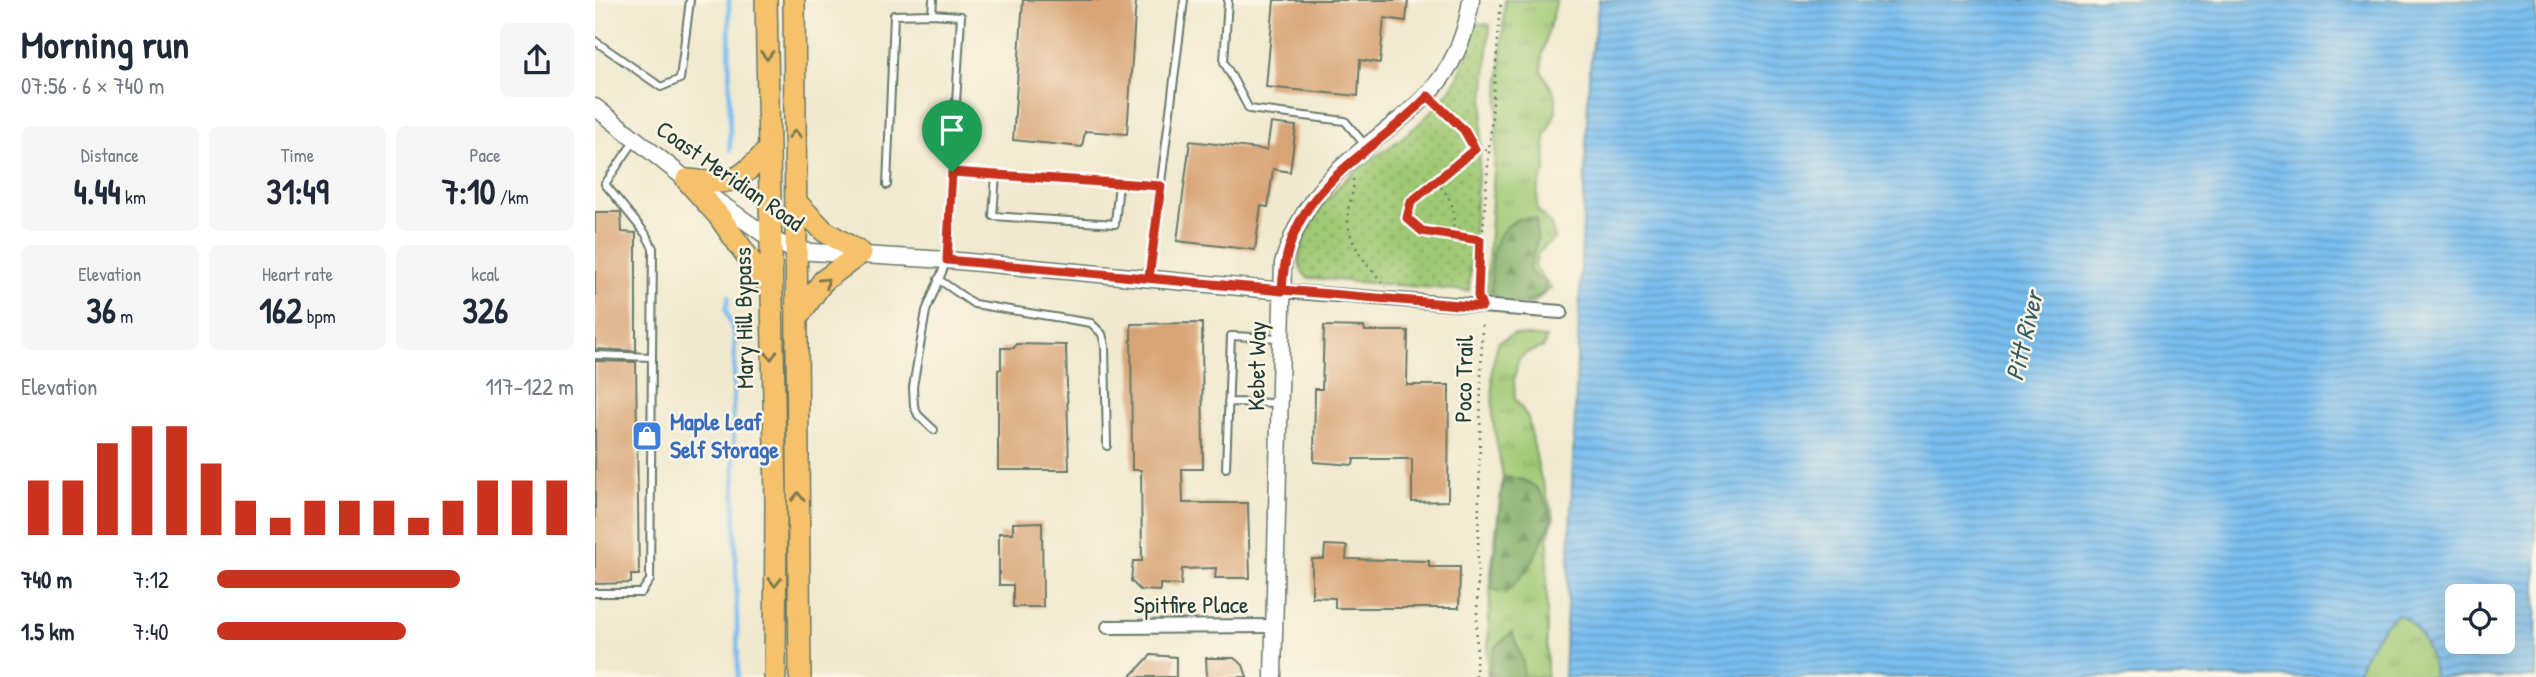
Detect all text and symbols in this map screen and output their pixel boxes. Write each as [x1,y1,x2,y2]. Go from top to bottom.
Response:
text: Morning run [21,18,189,70]
button: share [500,23,574,97]
one-way arrow [760,50,775,61]
text: 07:56 · 6 × 740 m [21,70,164,101]
pin [922,100,982,172]
icon: arrive [933,111,971,149]
street label: Coast Meridian Road [650,112,811,238]
one-way arrow [787,128,803,139]
text: Distance [81,142,139,168]
text: Time [281,142,314,168]
text: Pace [469,142,501,168]
text: 4.44 [74,168,121,215]
text: 31:49 [266,168,329,215]
text: 7:10 [442,168,495,215]
text: km [121,184,146,210]
text: /km [495,184,529,210]
street label: Mary Hill Bypass [726,247,760,389]
text: Elevation [78,261,141,287]
text: Heart rate [262,261,333,287]
text: kcal [471,261,499,287]
one-way arrow [817,277,830,290]
water label: Pitt River [1996,285,2051,384]
text: 36 [86,287,116,334]
text: 162 [259,287,302,334]
text: 326 [462,287,508,334]
text: m [116,303,133,329]
text: bpm [302,303,336,329]
street label: Kebet Way [1239,321,1273,411]
street label: Poco Trail [1446,334,1480,423]
one-way arrow [764,350,779,361]
text: Elevation [21,371,97,402]
text: 117–122 m [485,371,574,402]
place label: Maple Leaf Self Storage [670,405,779,466]
shop icon: Maple Leaf Self Storage [630,419,664,453]
one-way arrow [790,491,806,502]
text: 740 m [21,564,72,595]
text: 7:12 [133,564,169,595]
one-way arrow [767,578,783,588]
map controls [2445,584,2515,654]
button: locate [2445,584,2515,654]
street label: Spitfire Place [1133,588,1249,620]
text: 1.5 km [21,616,74,647]
text: 7:40 [133,616,169,647]

